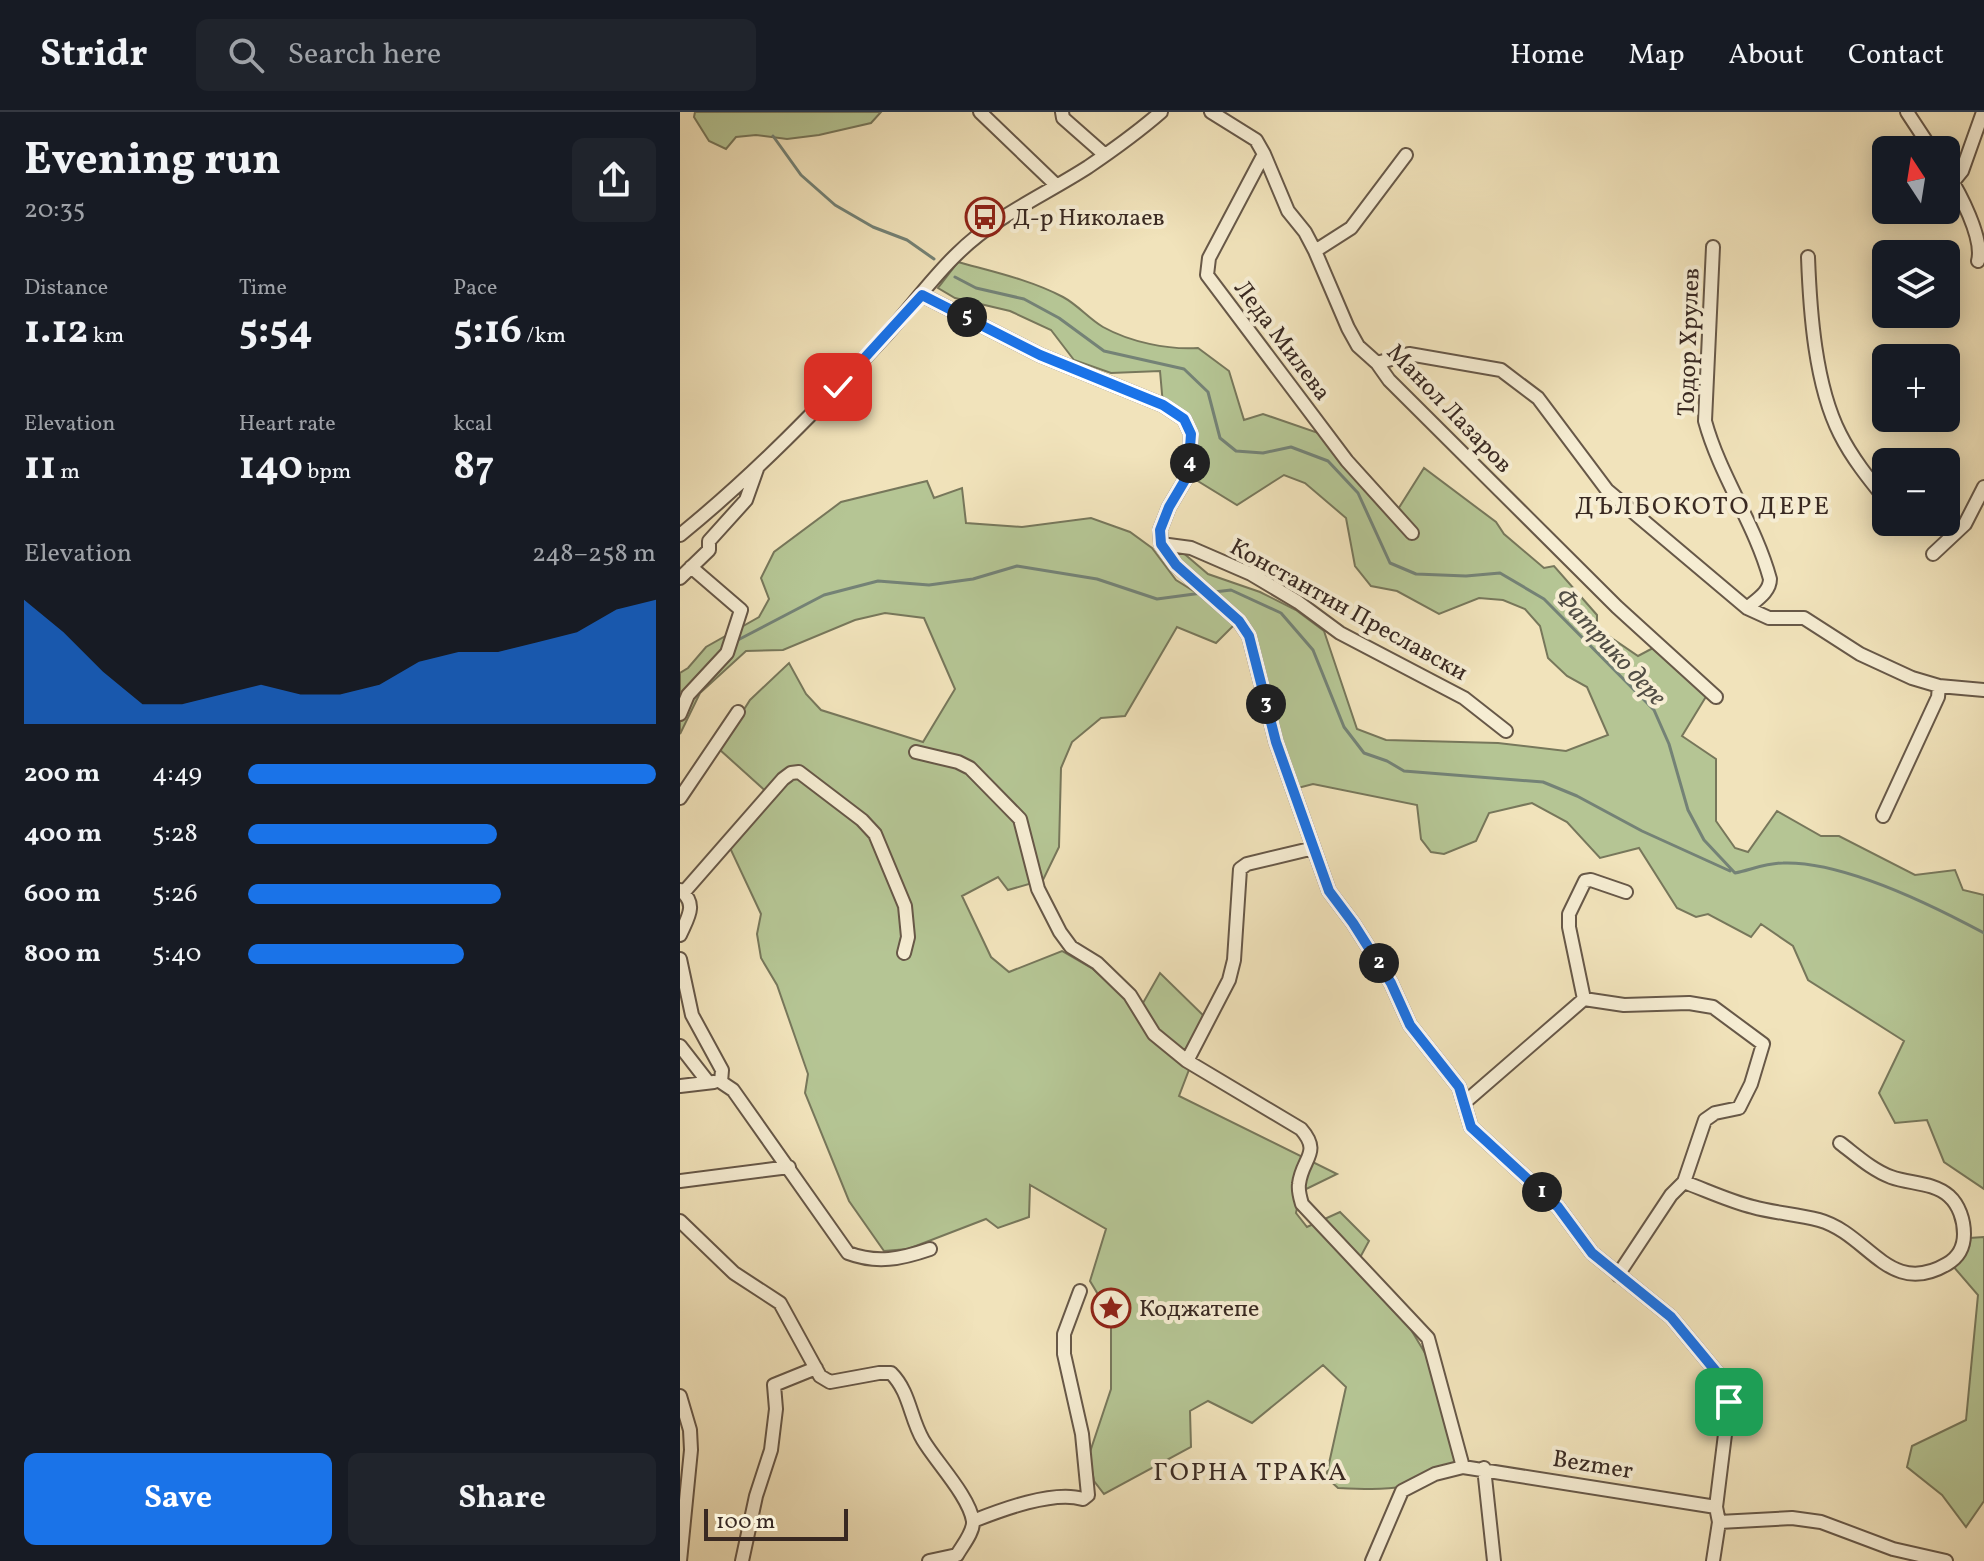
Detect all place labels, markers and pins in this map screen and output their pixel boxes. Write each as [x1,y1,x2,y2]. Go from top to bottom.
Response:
bus stop icon: Д-р Николаев [964,196,1006,238]
place label: Д-р Николаев [1013,202,1165,236]
pin: 5 [947,297,987,337]
pin [804,353,872,421]
pin: 4 [1170,443,1210,483]
pin: 3 [1246,684,1286,724]
pin: 2 [1359,943,1399,983]
pin: 1 [1522,1172,1562,1212]
place icon: Коджатепе [1090,1287,1132,1329]
place label: Коджатепе [1139,1293,1259,1327]
pin [1695,1368,1763,1436]

